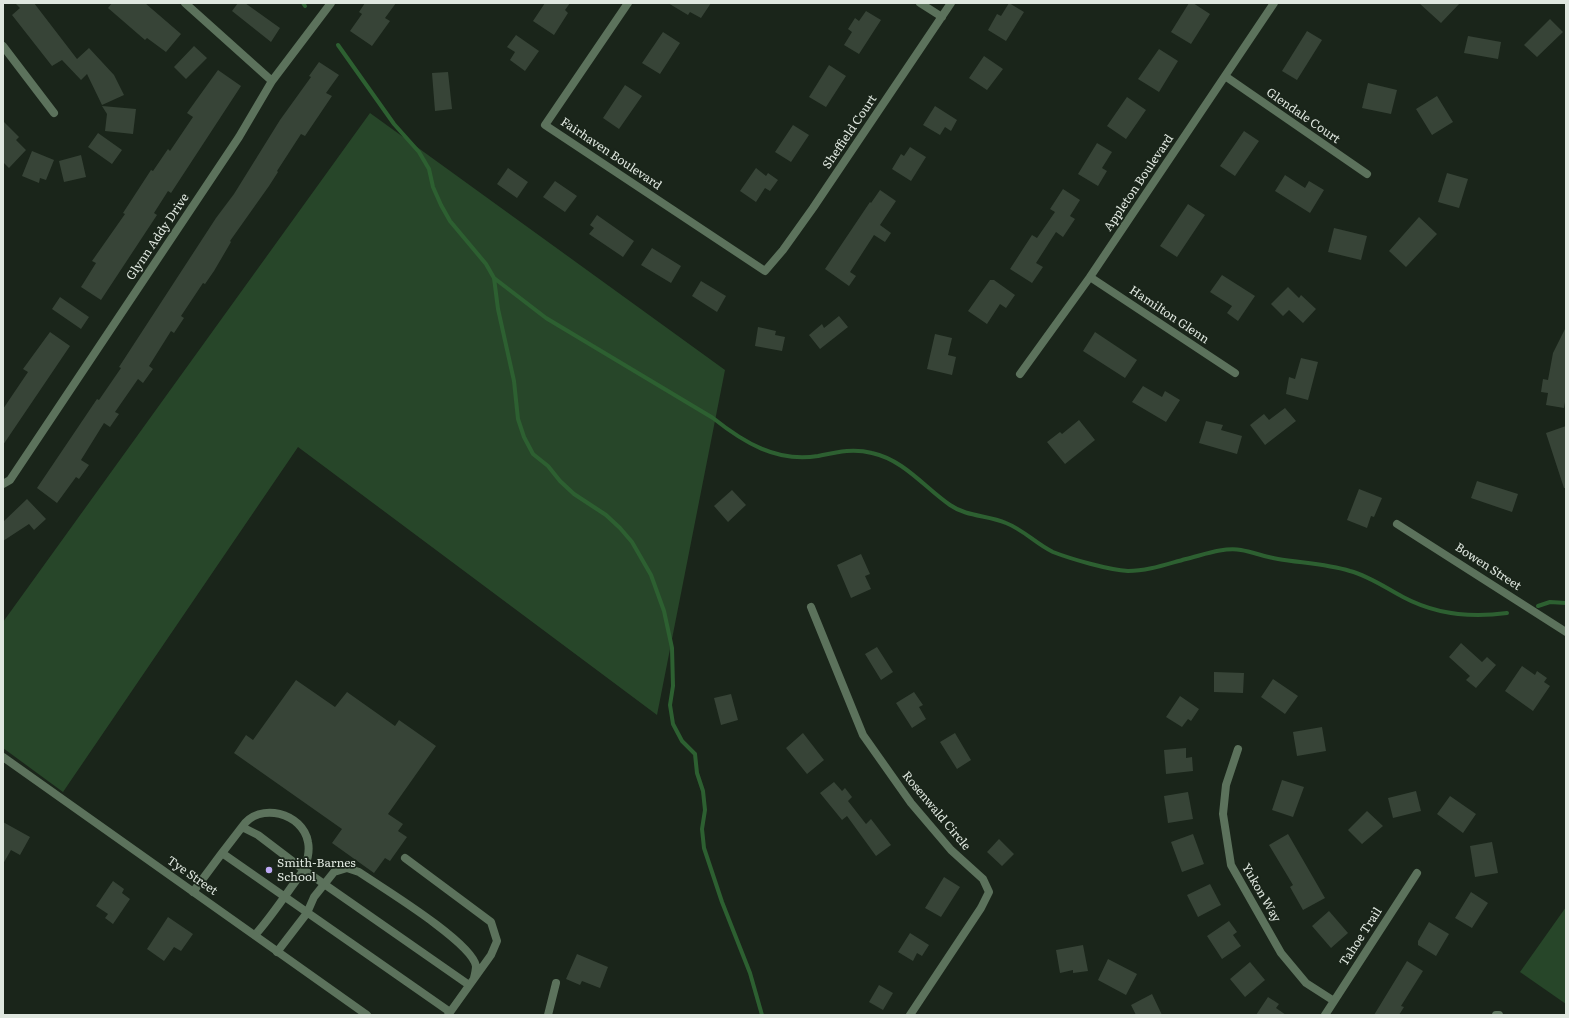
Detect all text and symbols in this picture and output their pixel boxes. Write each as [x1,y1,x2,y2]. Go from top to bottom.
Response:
street label: Glendale Court [1263,85,1343,147]
street label: Sheffield Court [820,92,880,172]
street label: Fairhaven Boulevard [558,115,664,193]
street label: Appleton Boulevard [1101,132,1177,234]
street label: Glynn Addy Drive [124,191,192,283]
street label: Hamilton Glenn [1127,283,1211,347]
street label: Bowen Street [1452,540,1524,594]
street label: Rosenwald Circle [899,769,973,853]
street label: Tye Street [164,853,220,899]
place label: Smith-Barnes School [277,856,356,884]
street label: Yukon Way [1238,861,1284,925]
marker: Smith-Barnes School [264,865,274,875]
street label: Tahoe Trail [1337,905,1385,969]

